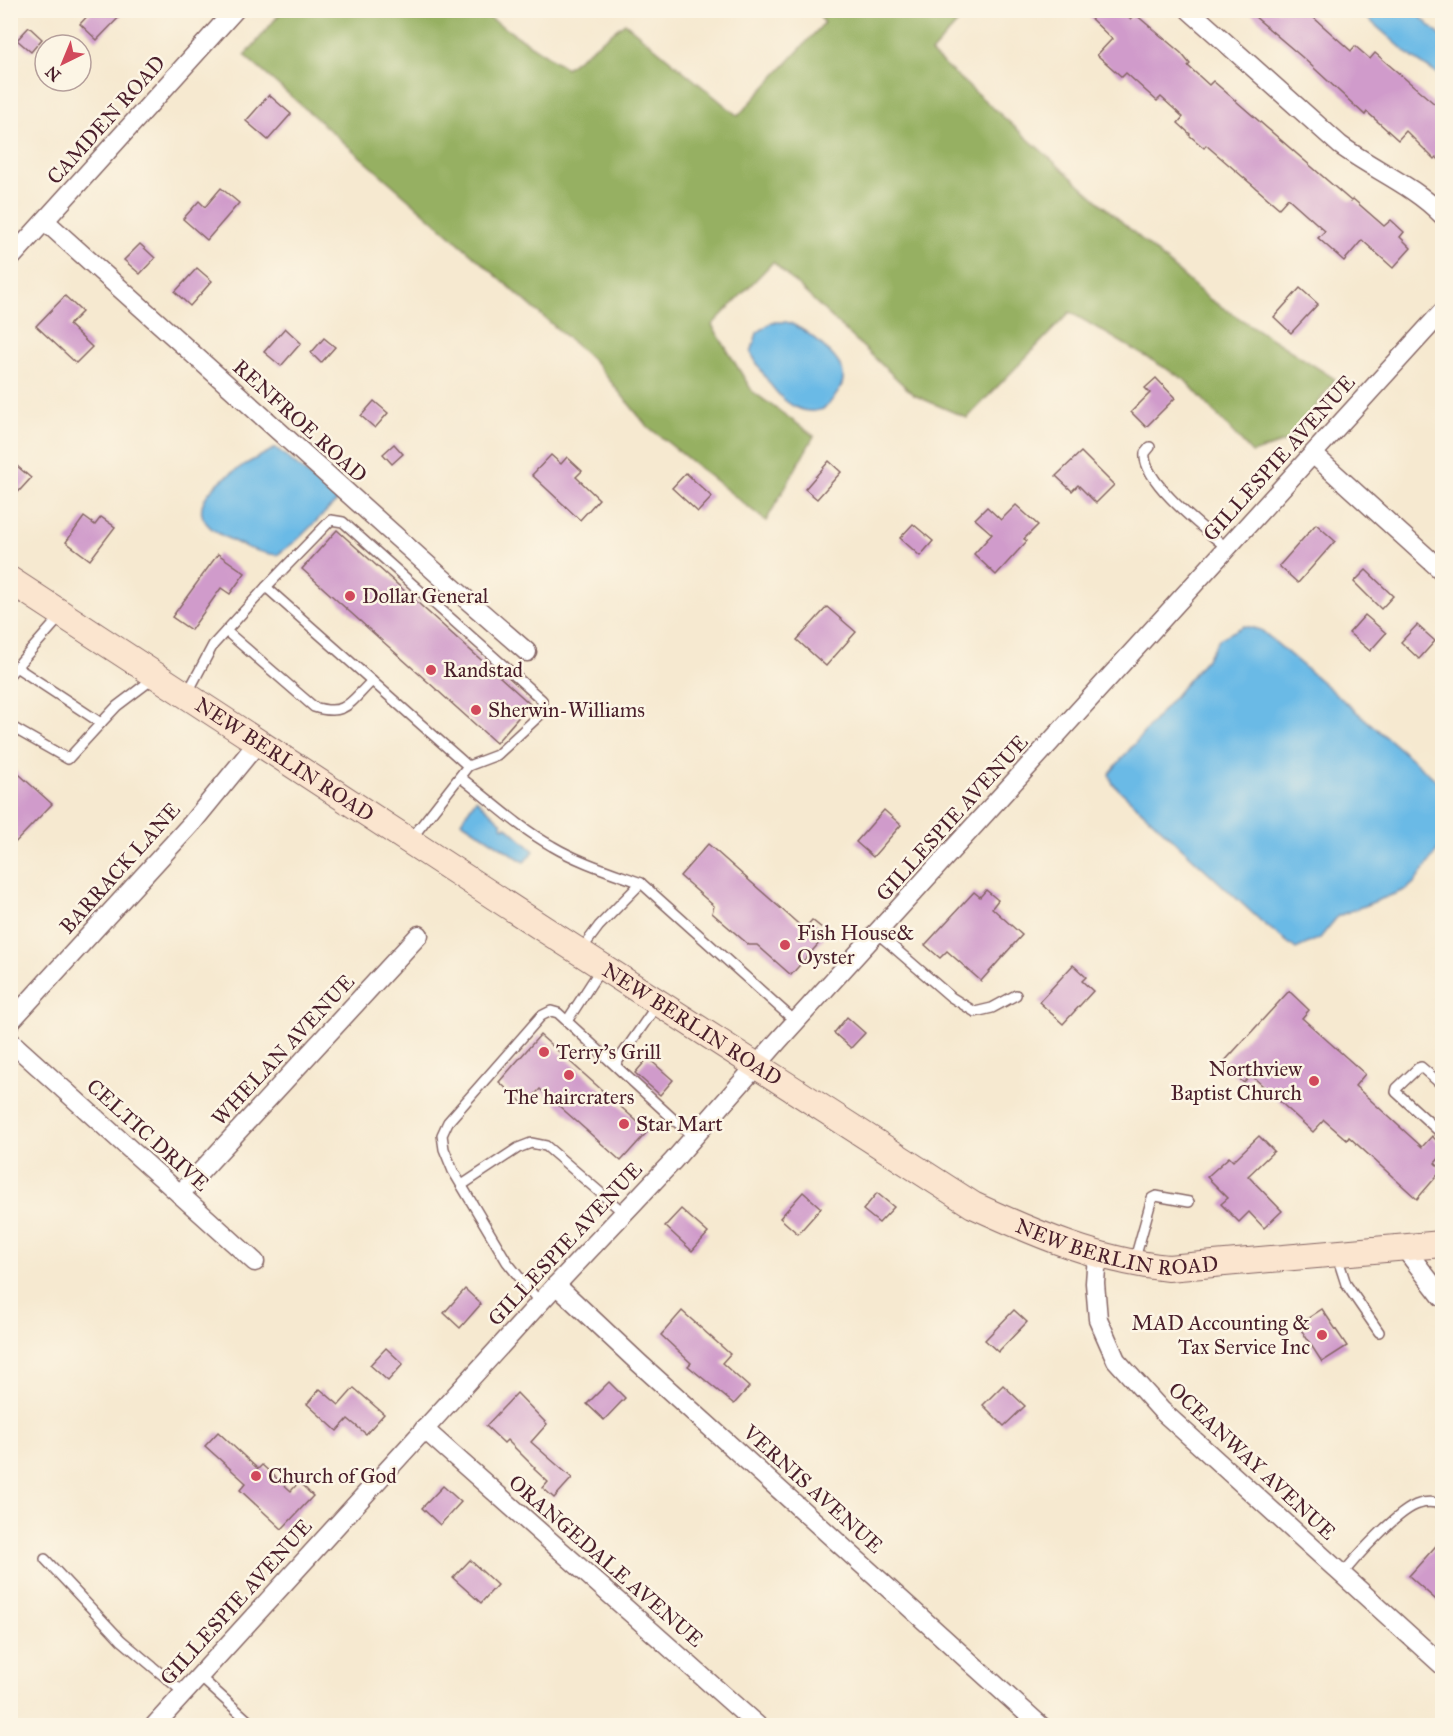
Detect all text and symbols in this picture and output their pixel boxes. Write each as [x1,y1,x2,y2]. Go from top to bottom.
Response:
north arrow [33,33,93,93]
street label: CAMDEN ROAD [42,50,170,190]
street label: RENFROE ROAD [227,354,373,488]
street label: GILLESPIE AVENUE [1198,370,1360,546]
place label: Dollar General [362,583,489,609]
marker: Dollar General [343,589,357,603]
place label: Randstad [443,657,524,683]
marker: Randstad [424,663,438,677]
street label: NEW BERLIN ROAD [190,692,379,827]
place label: Sherwin-Williams [488,697,645,723]
marker: Sherwin-Williams [469,703,483,717]
street label: GILLESPIE AVENUE [871,730,1033,906]
street label: BARRACK LANE [54,797,186,939]
place label: Fish House& Oyster [797,920,915,970]
marker: Fish House& Oyster [778,938,792,952]
street label: NEW BERLIN ROAD [597,957,787,1092]
street label: WHELAN AVENUE [206,969,360,1131]
place label: Terry's Grill [556,1039,661,1065]
marker: Terry's Grill [537,1045,551,1059]
place label: Northview Baptist Church [1171,1056,1302,1106]
marker: The haircraters [562,1068,576,1082]
street label: CELTIC DRIVE [81,1073,215,1197]
marker: Northview Baptist Church [1307,1074,1321,1088]
place label: The haircraters [504,1084,634,1110]
place label: Star Mart [636,1111,723,1137]
marker: Star Mart [617,1117,631,1131]
street label: GILLESPIE AVENUE [482,1157,648,1331]
street label: NEW BERLIN ROAD [1012,1213,1219,1282]
place label: MAD Accounting & Tax Service Inc [1131,1310,1310,1360]
marker: MAD Accounting & Tax Service Inc [1315,1328,1329,1342]
street label: OCEANWAY AVENUE [1163,1377,1341,1545]
street label: VERNIS AVENUE [737,1419,888,1559]
place label: Church of God [268,1463,397,1489]
marker: Church of God [249,1469,263,1483]
street label: ORANGEDALE AVENUE [503,1469,709,1653]
street label: GILLESPIE AVENUE [155,1514,317,1690]

